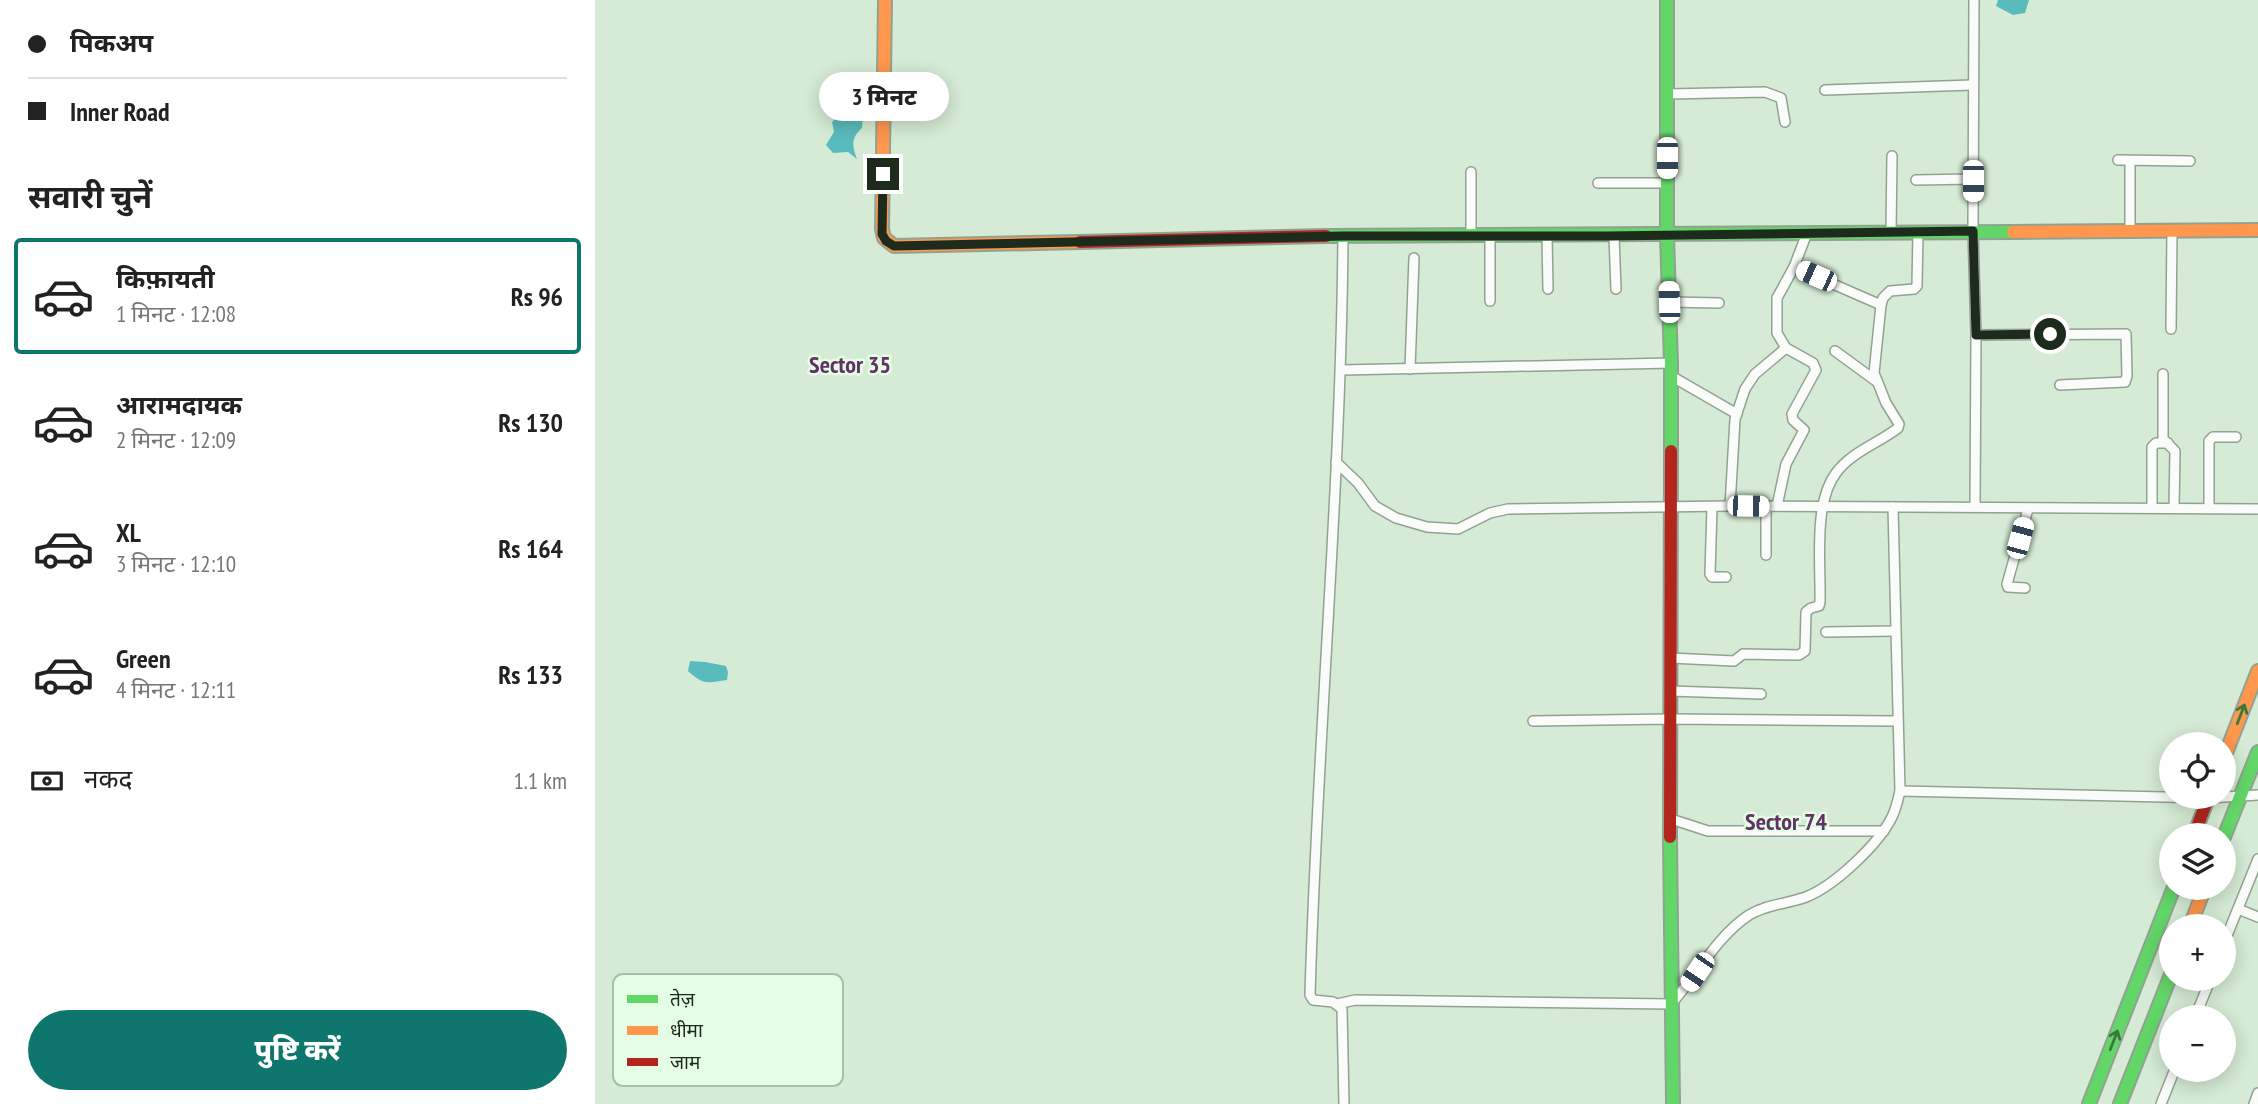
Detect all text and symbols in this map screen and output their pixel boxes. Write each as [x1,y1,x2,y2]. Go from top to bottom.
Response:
text: पिकअप [70,26,153,59]
callout: 3 मिनट [818,72,948,122]
text: 3 मिनट [851,82,917,111]
text: Inner Road [70,95,170,128]
car [1657,137,1678,179]
route end [867,158,899,190]
car [1963,160,1984,202]
text: सवारी चुनें [28,175,152,217]
car [1793,258,1840,294]
text: किफ़ायती [116,262,215,295]
icon: car [32,265,95,328]
text: Rs 96 [511,280,563,313]
car [1658,281,1681,323]
text: 1 मिनट · 12:08 [116,299,236,328]
route start [2034,318,2066,350]
district label: Sector 35 [809,349,891,380]
text: आरामदायक [116,388,242,421]
icon: car [32,391,95,454]
text: Rs 130 [498,406,563,439]
text: 2 मिनट · 12:09 [116,425,236,454]
car [1727,495,1770,517]
car [2005,515,2036,561]
text: XL [116,516,141,549]
icon: car [32,517,95,580]
text: Rs 164 [498,532,563,565]
text: 3 मिनट · 12:10 [116,549,236,578]
text: Green [116,642,171,675]
icon: car [32,643,95,706]
text: Rs 133 [498,658,563,691]
text: 4 मिनट · 12:11 [116,675,236,704]
one-way arrow [2236,704,2249,726]
map controls [2159,732,2236,1082]
button: locate [2159,732,2236,809]
icon: cash [28,762,66,800]
text: नकद [84,762,132,795]
text: 1.1 km [513,766,567,795]
district label: Sector 74 [1745,806,1827,837]
button: layers [2159,823,2236,900]
button: + [2159,914,2236,991]
car [1677,949,1718,995]
legend [613,974,843,1086]
text: तेज़ [670,987,696,1011]
button: − [2159,1005,2236,1082]
button: पुष्टि करें [28,1010,567,1090]
text: धीमा [670,1018,704,1042]
one-way arrow [2108,1030,2121,1052]
text: जाम [670,1050,701,1074]

